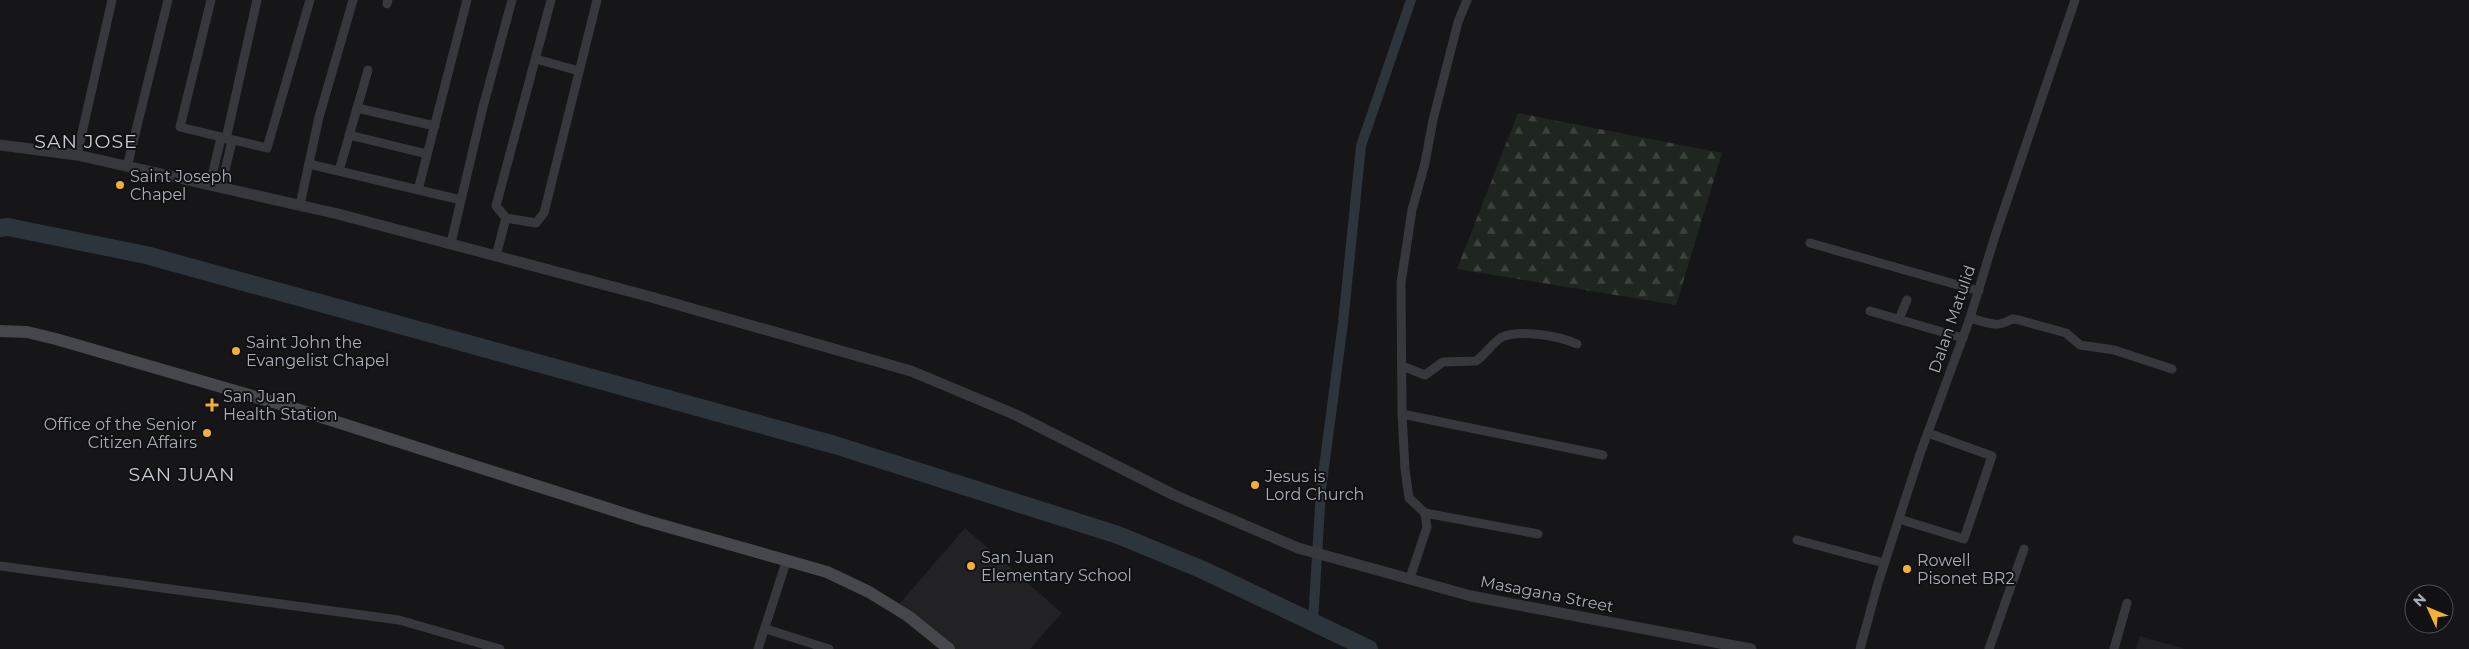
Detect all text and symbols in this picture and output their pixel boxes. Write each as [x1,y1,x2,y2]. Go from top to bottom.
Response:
district label: SAN JOSE [34,130,138,153]
place label: Saint Joseph Chapel [130,167,232,204]
marker: Saint Joseph Chapel [114,179,126,191]
street label: Dalan Matulid [1925,263,1979,375]
place label: Saint John the Evangelist Chapel [246,333,389,370]
marker: Saint John the Evangelist Chapel [230,345,242,357]
place label: San Juan Health Station [223,387,338,424]
marker: San Juan Health Station [205,398,219,412]
place label: Office of the Senior Citizen Affairs [44,415,197,452]
marker: Office of the Senior Citizen Affairs [201,427,213,439]
district label: SAN JUAN [128,463,236,486]
place label: Jesus is Lord Church [1264,467,1364,504]
marker: Jesus is Lord Church [1249,479,1261,491]
place label: San Juan Elementary School [981,548,1132,585]
place label: Rowell Pisonet BR2 [1917,551,2015,588]
marker: San Juan Elementary School [965,560,977,572]
marker: Rowell Pisonet BR2 [1901,563,1913,575]
street label: Masagana Street [1479,572,1616,616]
north arrow [2404,584,2454,634]
text: N [2409,590,2430,610]

